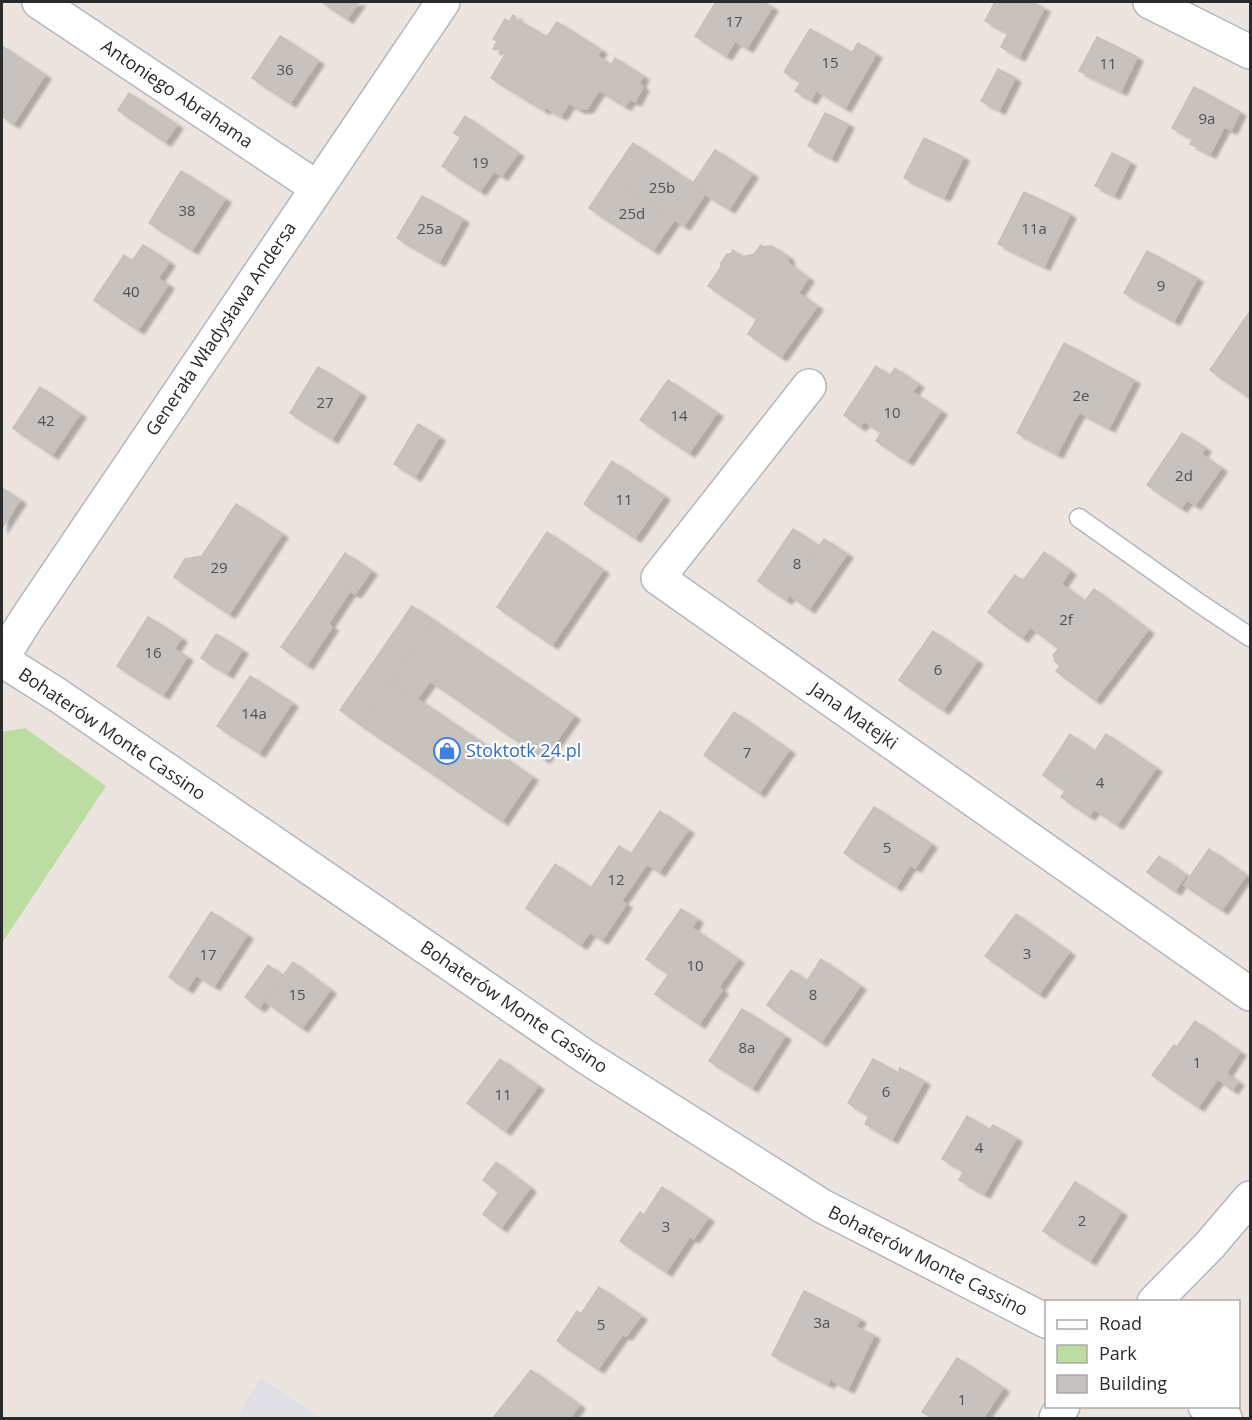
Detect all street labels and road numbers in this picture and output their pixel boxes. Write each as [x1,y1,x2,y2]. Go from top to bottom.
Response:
street label: Antoniego Abrahama [97,33,258,153]
street label: Generała Władysława Andersa [139,217,301,440]
street label: Bohaterów Monte Cassino [14,661,211,805]
street label: Jana Matejki [804,675,903,754]
street label: Bohaterów Monte Cassino [416,934,613,1078]
street label: Bohaterów Monte Cassino [825,1199,1032,1321]

